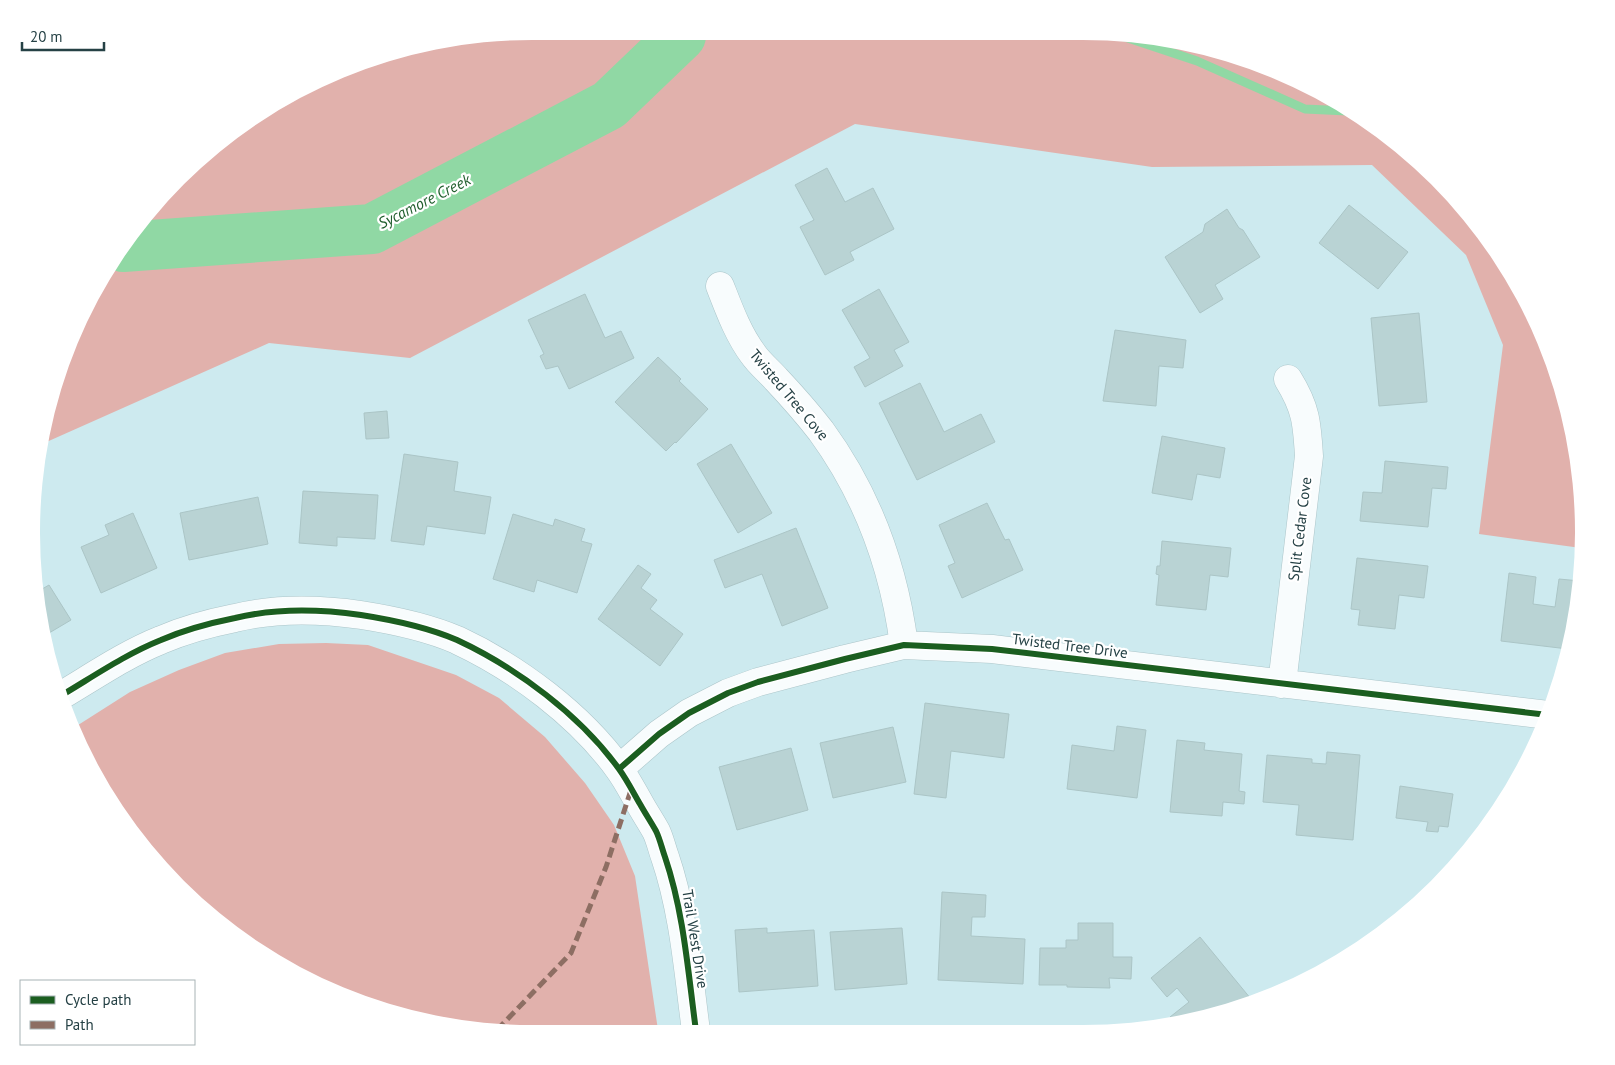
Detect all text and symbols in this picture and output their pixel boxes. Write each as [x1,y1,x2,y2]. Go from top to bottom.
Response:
scale bar [22,20,105,52]
text: 20 m [30,27,63,46]
water label: Sycamore Creek [374,169,474,233]
street label: Twisted Tree Cove [746,345,833,444]
street label: Split Cedar Cove [1284,476,1315,582]
street label: Twisted Tree Drive [1011,629,1129,662]
street label: Trail West Drive [678,888,713,990]
legend [20,980,195,1045]
text: Cycle path [65,990,131,1009]
text: Path [65,1015,94,1034]

